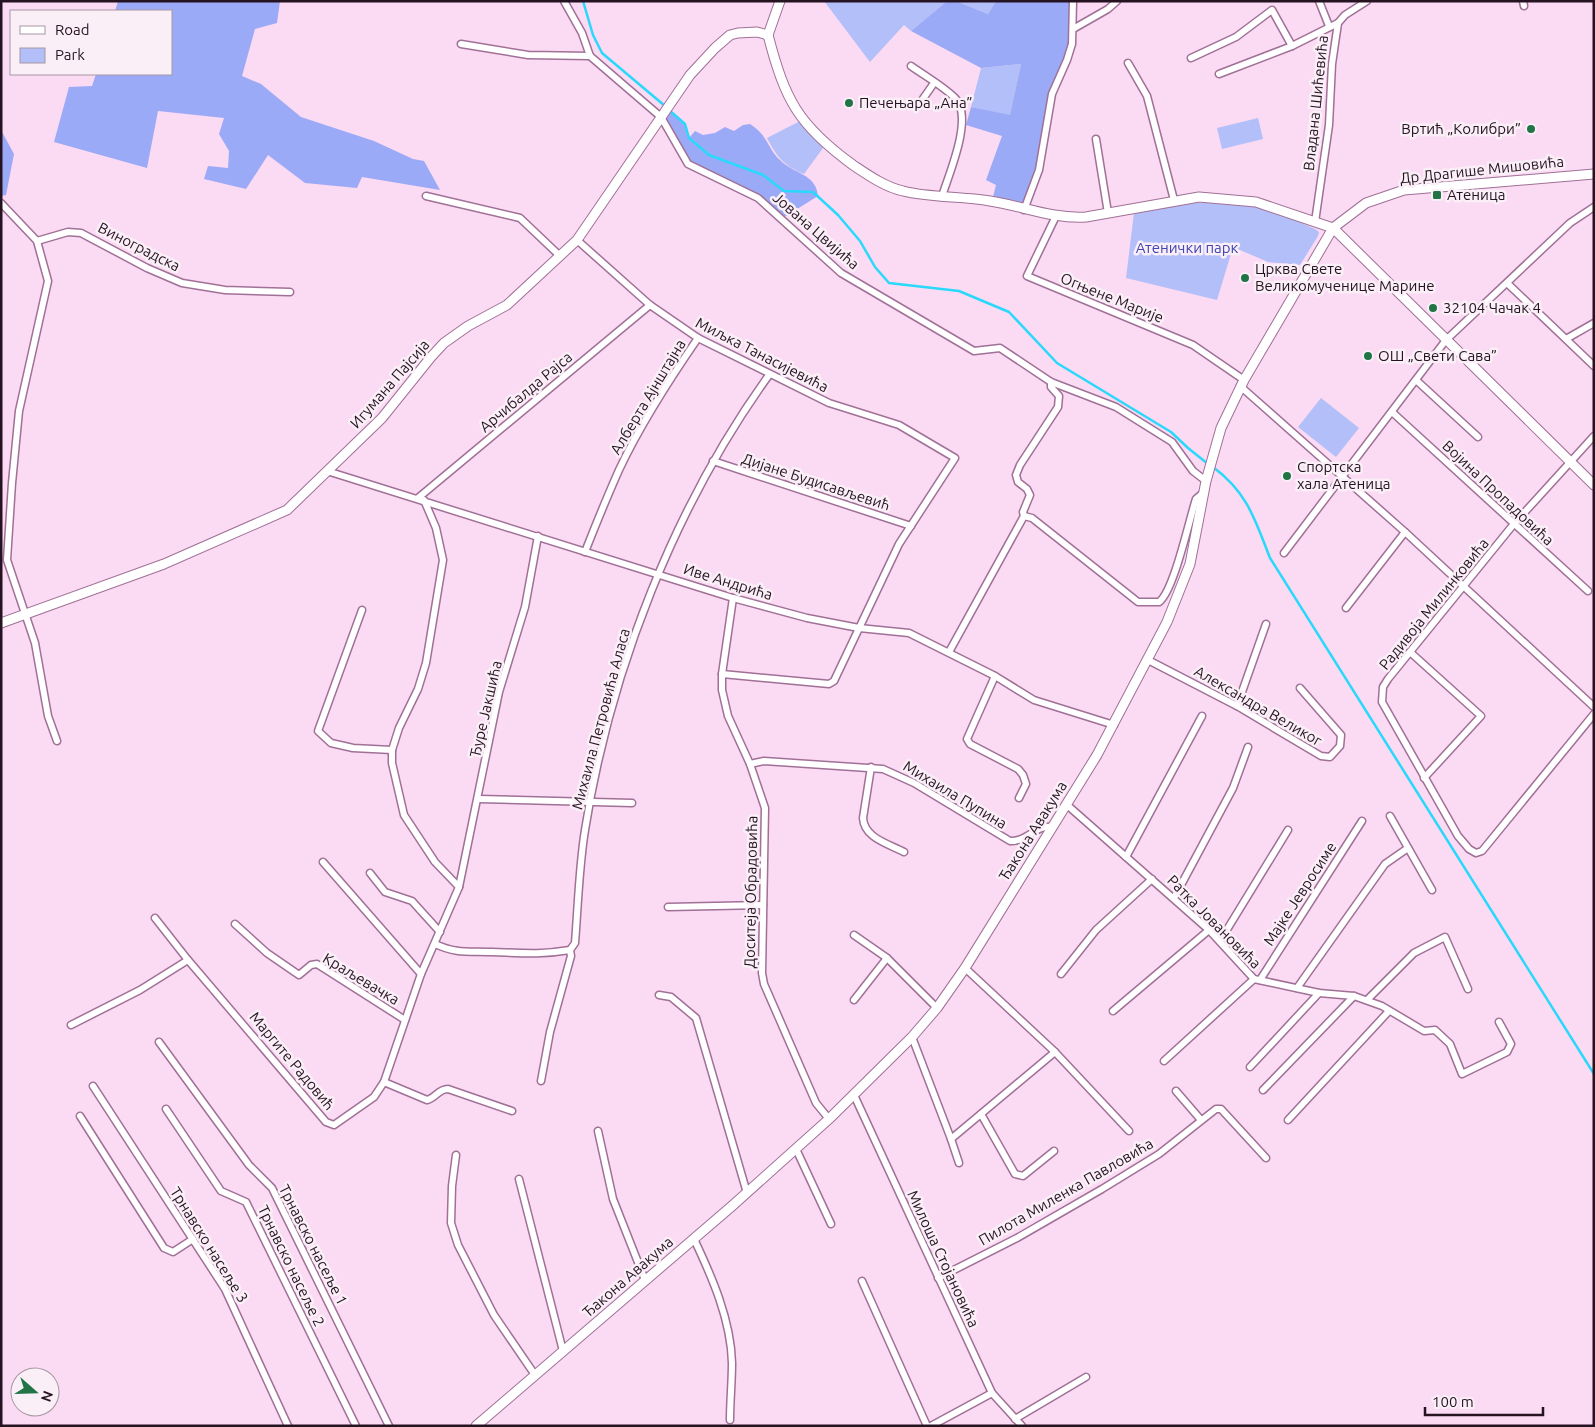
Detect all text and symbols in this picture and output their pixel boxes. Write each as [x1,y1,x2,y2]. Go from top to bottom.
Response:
legend [10,10,172,75]
text: Road [55,21,90,38]
street label: Владана Шићевића [1300,34,1331,172]
text: Park [55,46,85,63]
place label: Печењара „Ана” [859,94,973,111]
marker: Печењара „Ана” [843,97,855,109]
place label: Вртић „Колибри” [1401,120,1521,137]
marker: Вртић „Колибри” [1525,123,1537,135]
street label: Др Драгише Мишовића [1399,152,1565,187]
place label: Атеница [1447,186,1505,203]
street label: Јована Цвијића [770,189,863,273]
marker: Атеница [1431,189,1443,201]
street label: Виноградска [95,219,183,274]
park label: Атенички парк [1136,239,1239,256]
place label: Црква Свете Великомученице Марине [1255,260,1434,294]
street label: Огњене Марије [1058,269,1166,326]
marker: Црква Свете Великомученице Марине [1239,272,1251,284]
place label: 32104 Чачак 4 [1443,299,1541,316]
marker: 32104 Чачак 4 [1427,302,1439,314]
street label: Миљка Танасијевића [693,314,831,395]
street label: Игумана Пајсија [347,336,433,431]
street label: Алберта Ајнштајна [606,336,689,457]
place label: ОШ „Свети Сава” [1378,347,1497,364]
street label: Арчибалда Рајса [476,348,575,435]
marker: ОШ „Свети Сава” [1362,350,1374,362]
street label: Војина Пропадовића [1439,437,1558,549]
street label: Дијане Будисављевић [740,450,892,514]
place label: Спортска хала Атеница [1297,458,1391,492]
marker: Спортска хала Атеница [1281,470,1293,482]
street label: Радивоја Милинковића [1375,535,1492,673]
street label: Иве Андрића [682,560,775,603]
street label: Михаила Петровића Аласа [568,626,633,811]
street label: Ђуре Јакшића [466,659,505,759]
street label: Александра Великог [1191,662,1325,749]
street label: Михаила Пупина [901,757,1010,832]
street label: Ђакона Авакума [995,778,1070,884]
street label: Доситеја Обрадовића [741,815,760,968]
street label: Мајке Јевросиме [1260,839,1339,949]
street label: Ратка Јовановића [1164,871,1265,972]
street label: Краљевачка [320,949,402,1008]
street label: Маргите Радовић [246,1008,338,1113]
street label: Пилота Миленка Павловића [976,1135,1156,1249]
street label: Трнавско насеље 1 [276,1182,351,1308]
street label: Трнавско насеље 3 [167,1184,252,1306]
street label: Милоша Стојановића [904,1187,983,1330]
street label: Трнавско насеље 2 [255,1202,328,1329]
street label: Ђакона Авакума [579,1233,676,1320]
north arrow [10,1367,60,1417]
scale bar [1425,1384,1542,1416]
text: N [38,1389,57,1404]
text: 100 m [1432,1393,1474,1410]

